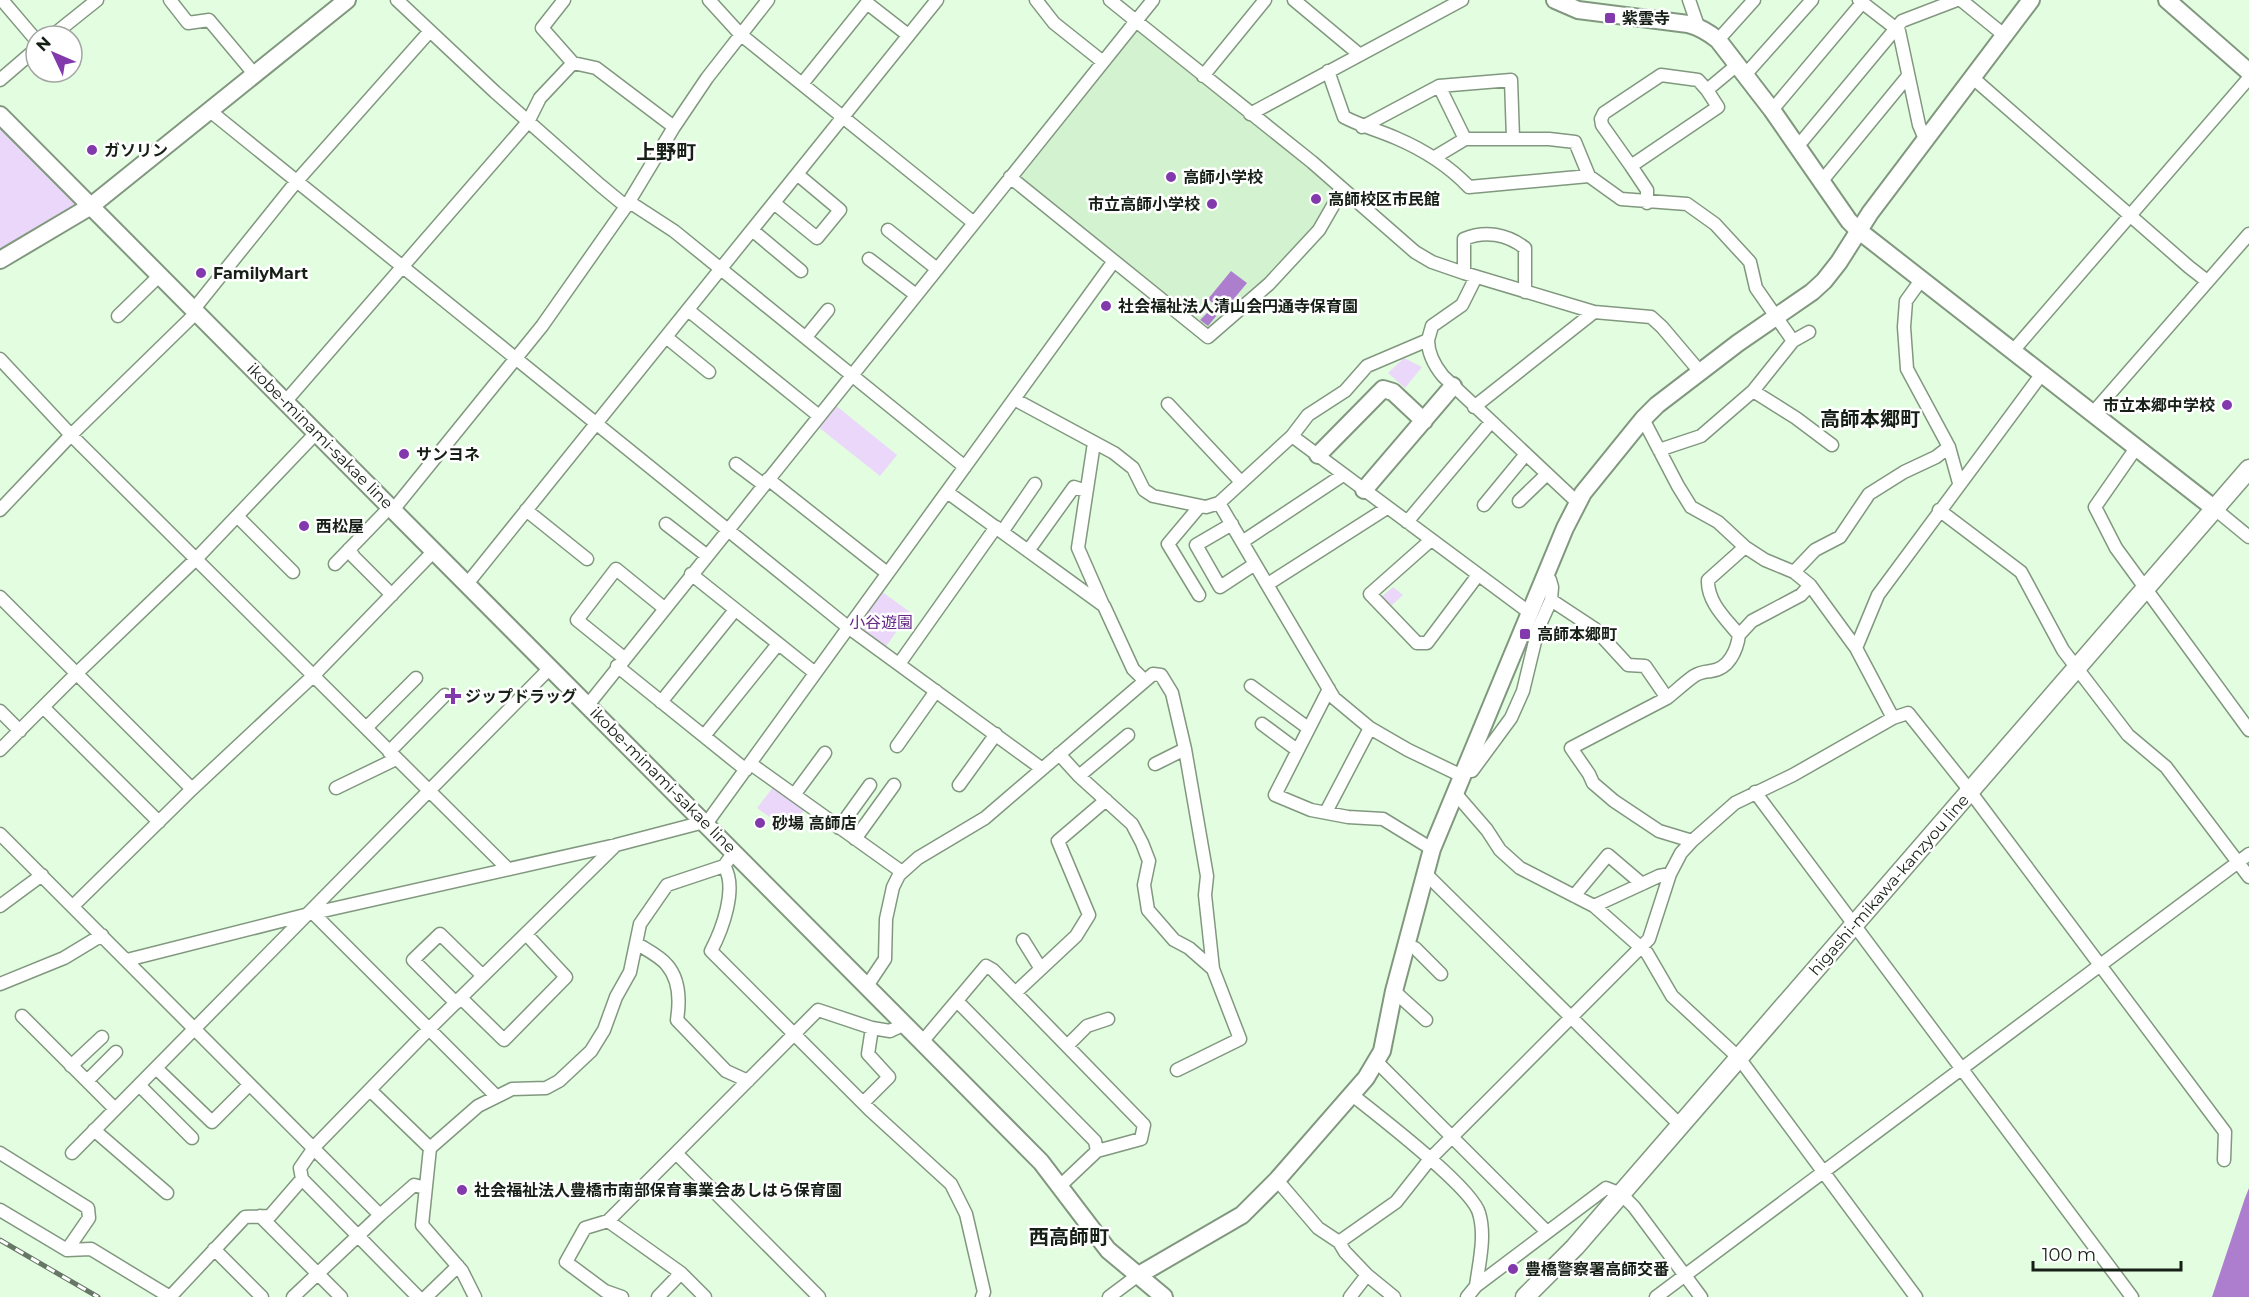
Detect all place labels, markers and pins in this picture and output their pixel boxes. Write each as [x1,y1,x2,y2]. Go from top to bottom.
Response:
place label: 紫雲寺 [1622,9,1670,28]
marker: 紫雲寺 [1603,11,1617,25]
place label: ガソリン [104,141,168,160]
marker: ガソリン [85,143,99,157]
place label: 高師小学校 [1183,168,1263,187]
marker: 高師小学校 [1164,170,1178,184]
place label: 高師校区市民館 [1328,190,1440,209]
marker: 高師校区市民館 [1309,192,1323,206]
place label: 市立高師小学校 [1088,195,1200,214]
marker: 市立高師小学校 [1205,197,1219,211]
place label: FamilyMart [213,264,308,283]
marker: FamilyMart [194,266,208,280]
place label: 社会福祉法人清山会円通寺保育園 [1118,297,1358,316]
marker: 社会福祉法人清山会円通寺保育園 [1099,299,1113,313]
place label: 市立本郷中学校 [2103,396,2215,415]
marker: 市立本郷中学校 [2220,398,2234,412]
place label: サンヨネ [416,445,480,464]
marker: サンヨネ [397,447,411,461]
place label: 西松屋 [316,517,364,536]
marker: 西松屋 [297,519,311,533]
place label: 高師本郷町 [1537,625,1617,644]
marker: 高師本郷町 [1518,627,1532,641]
place label: ジップドラッグ [465,687,577,706]
marker: ジップドラッグ [446,689,460,703]
place label: 砂場 高師店 [772,814,857,833]
marker: 砂場 高師店 [753,816,767,830]
place label: 社会福祉法人豊橋市南部保育事業会あしはら保育園 [474,1181,842,1200]
marker: 社会福祉法人豊橋市南部保育事業会あしはら保育園 [455,1183,469,1197]
place label: 豊橋警察署高師交番 [1525,1260,1669,1279]
marker: 豊橋警察署高師交番 [1506,1262,1520,1276]

